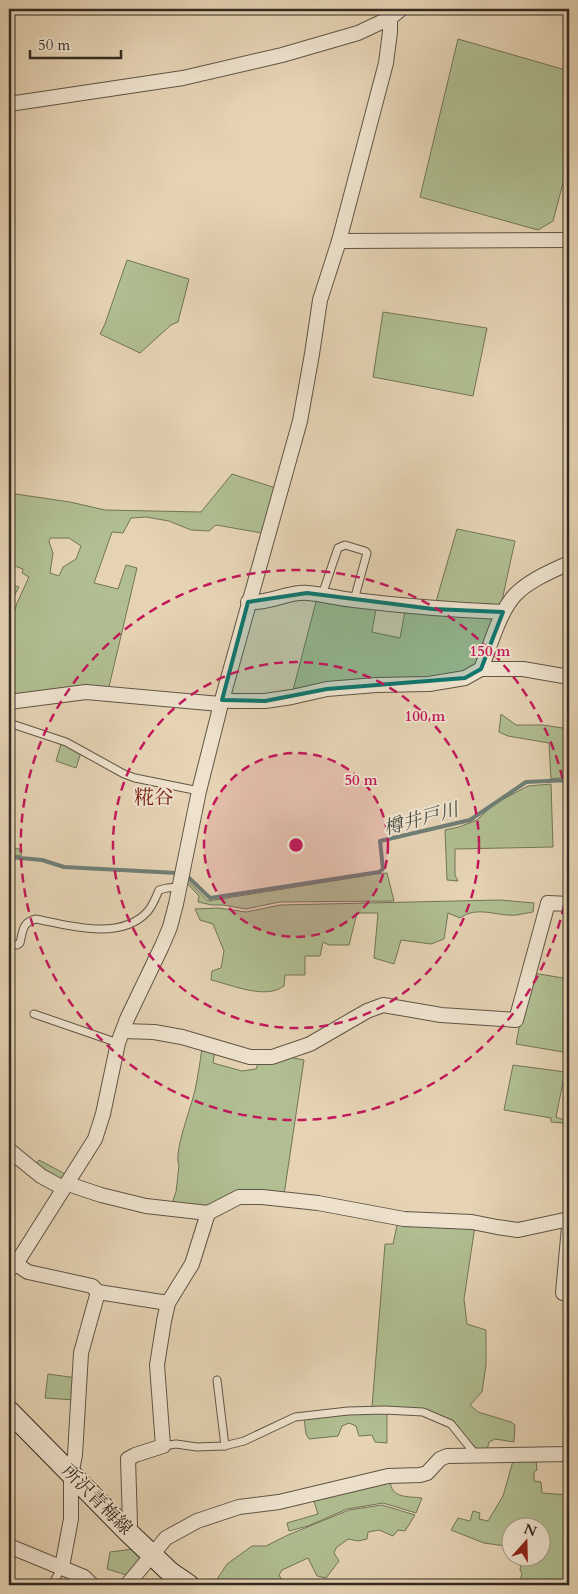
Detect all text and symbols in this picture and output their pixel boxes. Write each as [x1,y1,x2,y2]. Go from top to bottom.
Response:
scale bar [30,28,121,60]
text: 50 m [38,35,70,55]
text: 150 m [470,641,511,661]
text: 100 m [405,706,446,726]
text: 50 m [344,770,378,790]
district label: 糀谷 [134,784,174,811]
water label: 樽井戸川 [381,796,463,841]
centre of rings [287,836,305,854]
street label: 所沢青梅線 [56,1459,138,1541]
north arrow [500,1516,550,1566]
text: N [521,1519,539,1541]

